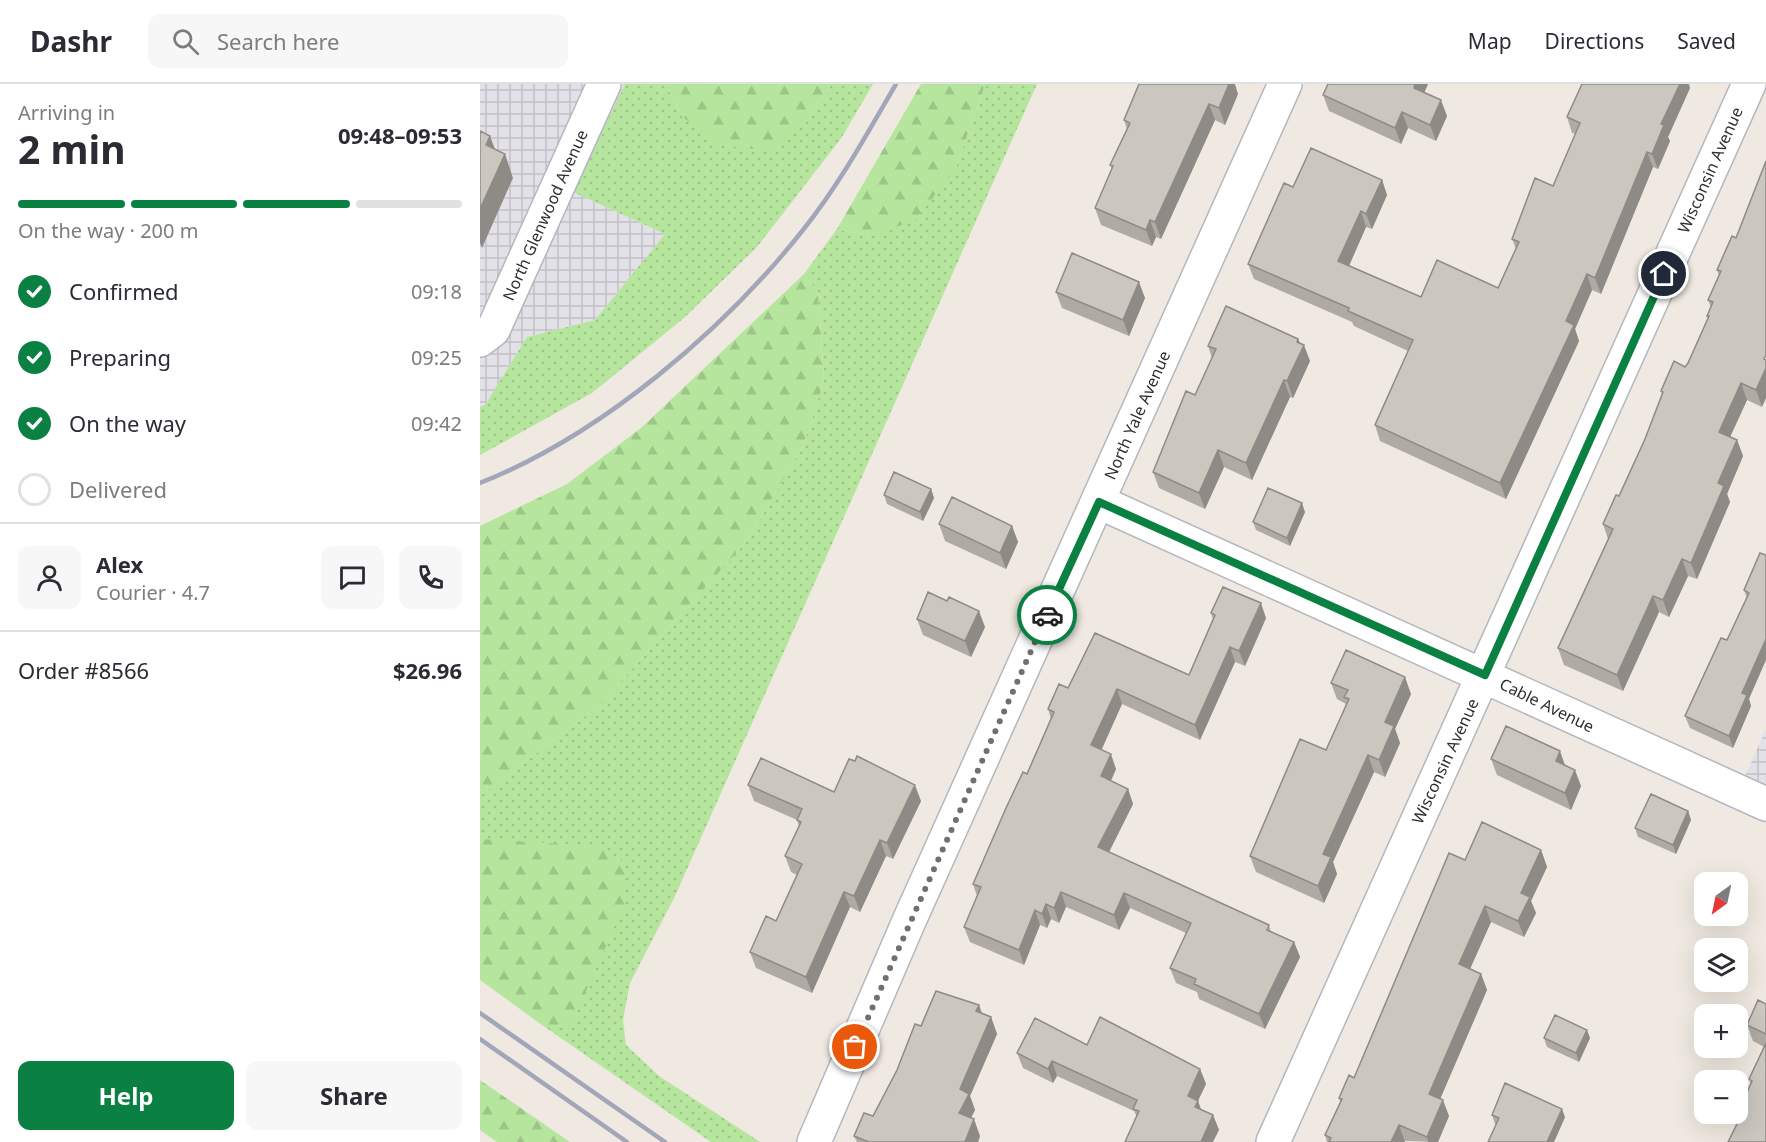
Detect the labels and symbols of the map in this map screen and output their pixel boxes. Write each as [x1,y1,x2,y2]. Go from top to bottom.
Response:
street label: Wisconsin Avenue [1672,103,1748,237]
street label: North Glenwood Avenue [497,126,593,304]
pin [1638,248,1689,299]
street label: North Yale Avenue [1099,347,1175,483]
courier [1017,585,1077,645]
street label: Cable Avenue [1496,673,1598,737]
street label: Wisconsin Avenue [1406,695,1484,827]
north arrow [1694,872,1748,926]
pin [829,1021,880,1072]

